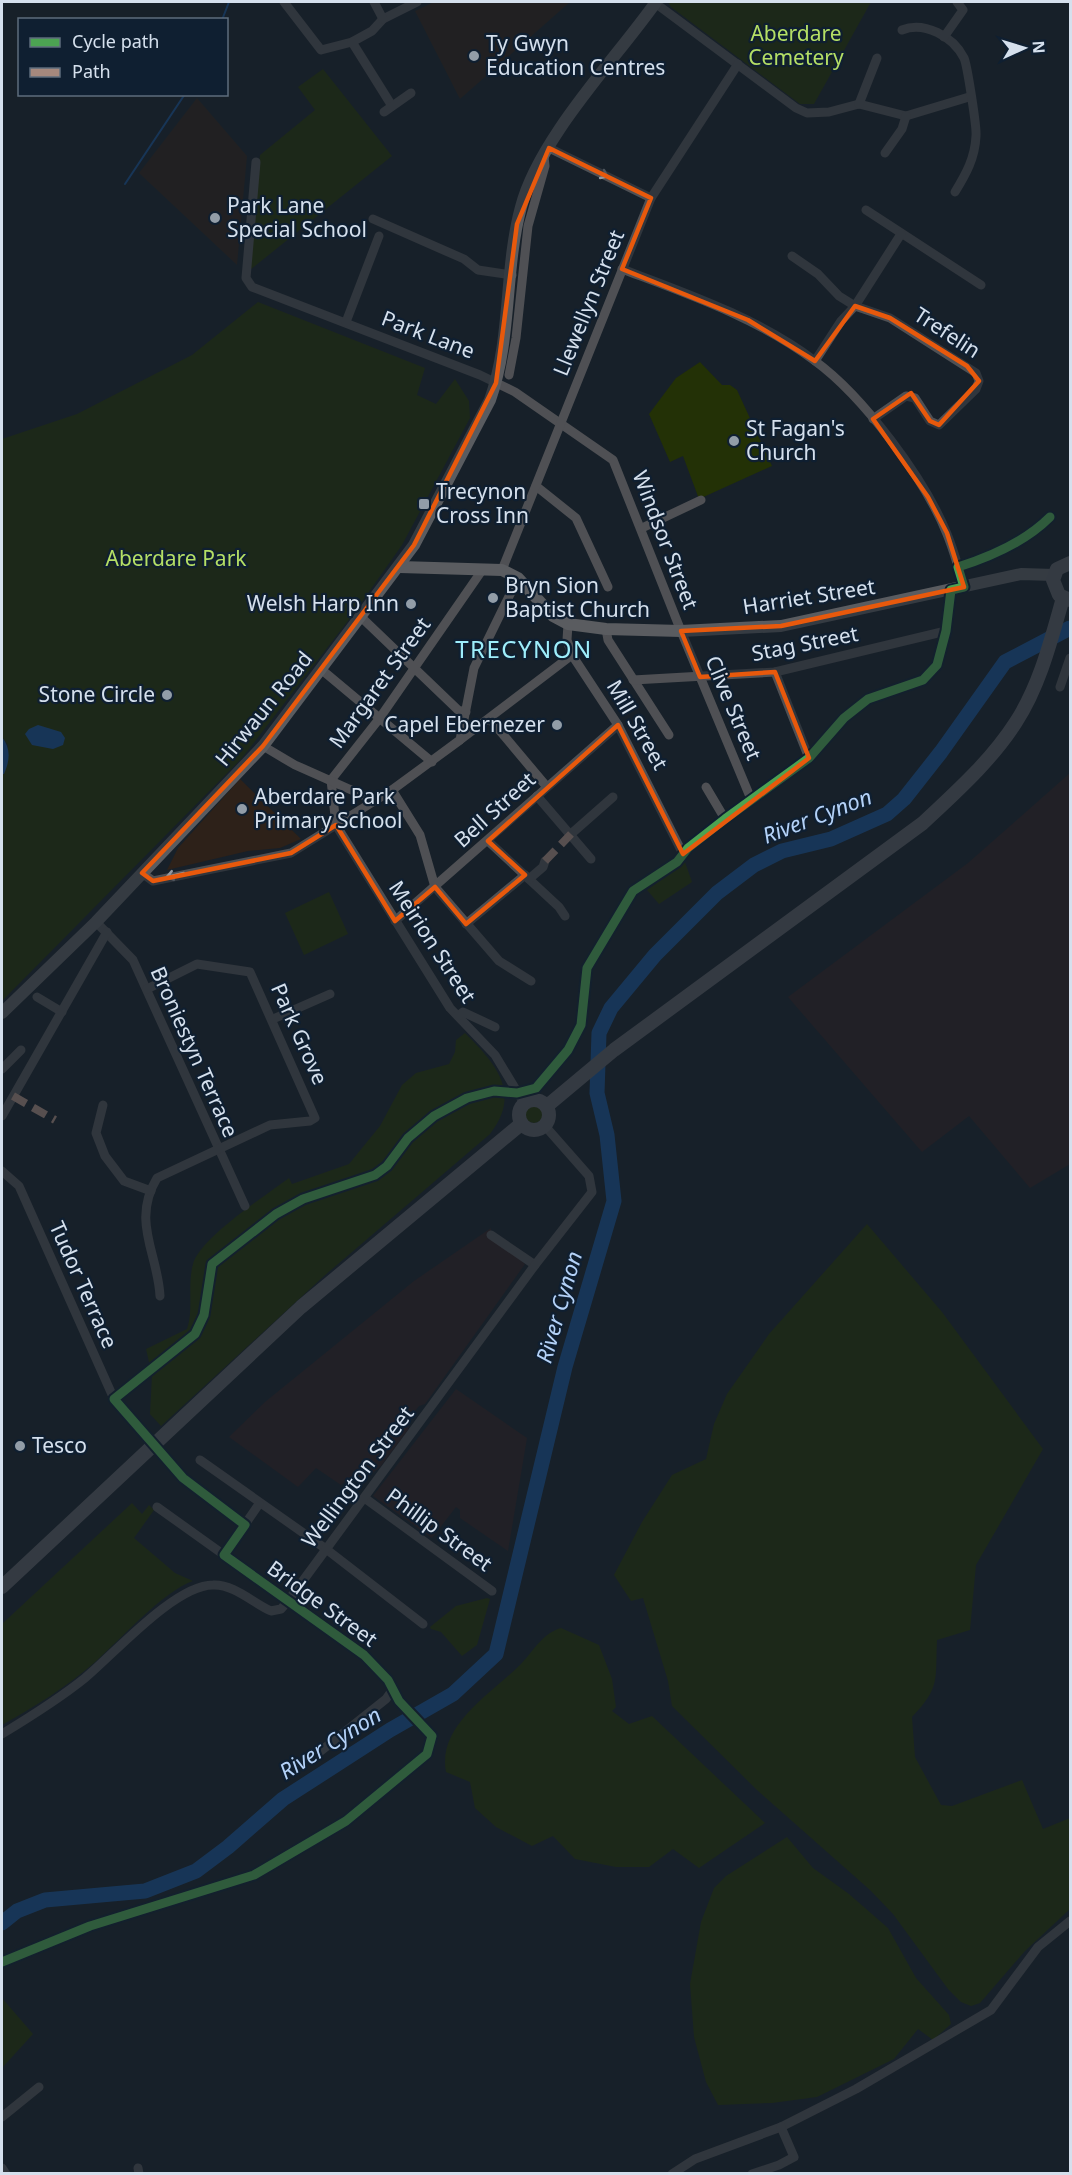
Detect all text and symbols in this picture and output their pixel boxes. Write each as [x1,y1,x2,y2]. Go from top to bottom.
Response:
legend [18,18,228,96]
north arrow [994,18,1054,78]
park label: Aberdare Cemetery [748,19,844,71]
text: Cycle path [72,29,159,53]
place label: Ty Gwyn Education Centres [486,29,665,81]
text: N [1028,40,1050,54]
marker: Ty Gwyn Education Centres [467,49,481,63]
text: Path [72,59,111,83]
one-way arrow [590,168,608,179]
place label: Park Lane Special School [227,191,367,243]
marker: Park Lane Special School [208,211,222,225]
street label: Llewellyn Street [546,225,630,380]
street label: Trefelin [909,300,986,364]
street label: Park Lane [378,304,479,365]
place label: St Fagan's Church [746,414,845,466]
marker: St Fagan's Church [727,434,741,448]
street label: Windsor Street [627,466,705,613]
place label: Trecynon Cross Inn [436,477,529,529]
marker: Trecynon Cross Inn [417,497,431,511]
park label: Aberdare Park [105,544,247,572]
place label: Bryn Sion Baptist Church [505,571,650,623]
street label: Harriet Street [741,572,877,620]
place label: Welsh Harp Inn [247,589,399,617]
marker: Bryn Sion Baptist Church [486,591,500,605]
marker: Welsh Harp Inn [404,597,418,611]
street label: Margaret Street [322,611,437,754]
street label: Stag Street [749,619,861,667]
district label: TRECYNON [455,632,593,665]
street label: Hirwaun Road [208,645,318,772]
street label: Clive Street [699,651,769,764]
street label: Mill Street [601,674,675,775]
place label: Stone Circle [39,680,155,708]
marker: Stone Circle [160,688,174,702]
place label: Capel Ebernezer [384,710,545,738]
marker: Capel Ebernezer [550,718,564,732]
street label: Bell Street [448,765,541,853]
water label: River Cynon [758,780,876,850]
place label: Aberdare Park Primary School [254,782,402,834]
marker: Aberdare Park Primary School [235,802,249,816]
one-way arrow [166,870,185,882]
street label: Meirion Street [383,875,483,1008]
street label: Broniestyn Terrace [145,962,245,1141]
street label: Park Grove [265,978,335,1089]
street label: Tudor Terrace [43,1217,124,1352]
water label: River Cynon [528,1247,588,1366]
street label: Wellington Street [295,1400,420,1553]
place label: Tesco [32,1431,87,1459]
marker: Tesco [13,1439,27,1453]
street label: Phillip Street [381,1481,498,1577]
street label: Bridge Street [262,1554,384,1653]
water label: River Cynon [273,1699,386,1785]

